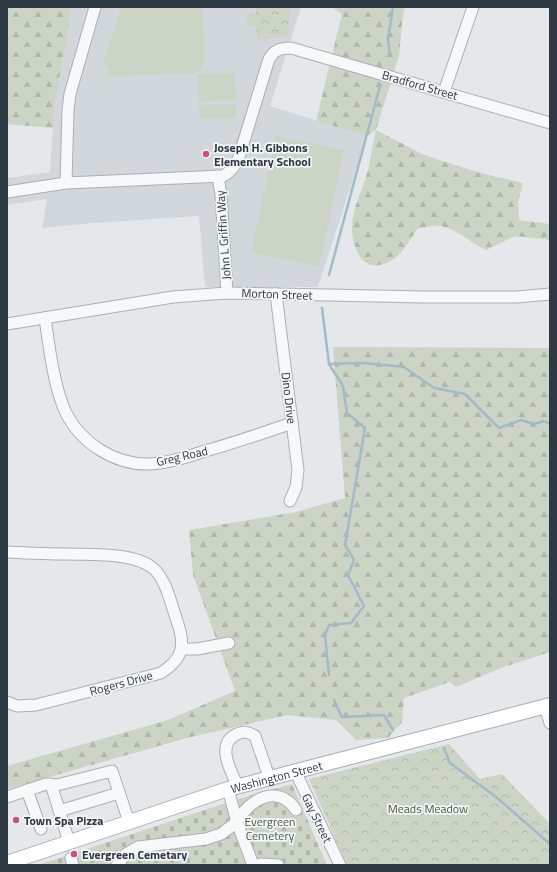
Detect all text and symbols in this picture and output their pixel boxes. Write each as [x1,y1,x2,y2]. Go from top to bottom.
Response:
street label: Bradford Street [380,65,461,105]
place label: Joseph H. Gibbons Elementary School [214,138,311,171]
marker: Joseph H. Gibbons Elementary School [201,149,211,159]
street label: John L Griffin Way [210,189,236,280]
street label: Morton Street [241,283,314,305]
street label: Dino Drive [276,371,302,425]
street label: Greg Road [154,441,210,471]
street label: Rogers Drive [87,665,155,701]
street label: Washington Street [228,755,325,798]
street label: Gay Street [297,790,337,847]
park label: Meads Meadow [388,799,468,818]
place label: Town Spa Pizza [24,811,103,830]
park label: Evergreen Cemetery [244,812,296,845]
marker: Town Spa Pizza [11,815,21,825]
place label: Evergreen Cemetary [82,845,187,864]
marker: Evergreen Cemetary [69,849,79,859]

